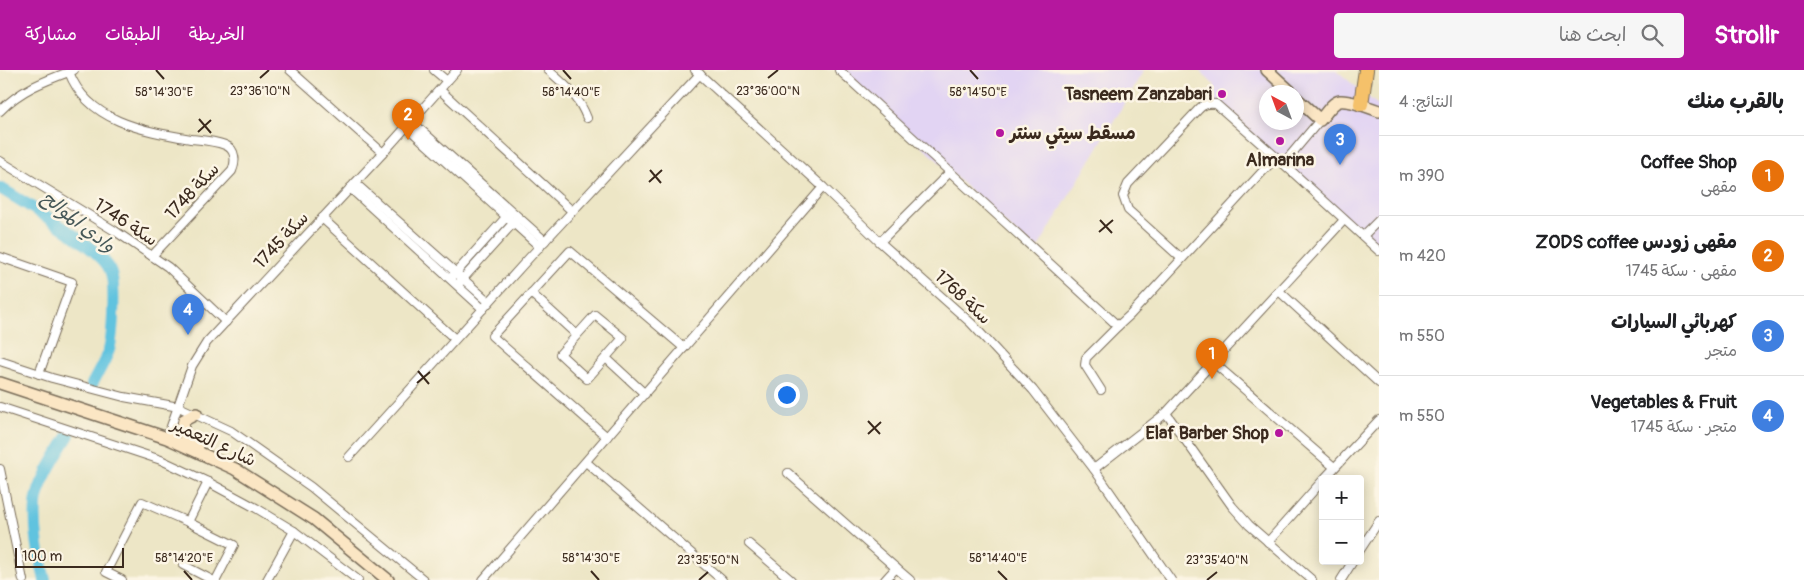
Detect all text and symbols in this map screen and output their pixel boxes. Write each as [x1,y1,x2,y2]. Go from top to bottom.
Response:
search box [1334,13,1684,58]
icon: search [1638,21,1666,49]
text: Strollr [1714,21,1779,50]
text: مشاركة [25,23,77,46]
text: الطبقات [105,23,161,46]
text: الخريطة [189,23,245,46]
text: ابحث هنا [1559,23,1626,47]
place label: Tasneem Zanzabari [1063,83,1212,106]
text: 23°36'10"N [230,84,290,99]
text: 23°36'00"N [736,84,800,99]
text: 58°14'30"E [135,85,193,100]
text: 58°14'40"E [542,85,600,100]
text: 58°14'50"E [949,85,1007,100]
north arrow [1259,85,1304,130]
marker: Tasneem Zanzabari [1216,88,1228,100]
text: بالقرب منك [1687,88,1784,115]
text: النتائج: 4 [1399,92,1453,112]
pin: 2 [392,99,424,140]
place label: مسقط سيتي سنتر [1008,122,1136,149]
pin: 3 [1324,124,1356,165]
marker: مسقط سيتي سنتر [994,127,1006,139]
marker: Almarina [1274,135,1286,147]
place label: Almarina [1246,149,1315,172]
text: Coffee Shop [1640,150,1737,174]
street label: سكة 1748 [160,158,225,225]
text: 390 m [1399,166,1445,186]
text: 1 [1765,166,1771,186]
text: مقهى [1700,177,1737,197]
water label: وادي الموالح [36,186,120,259]
street label: سكة 1746 [90,193,162,252]
street label: سكة 1745 [249,207,314,274]
text: مقهى زودس ZODS coffee [1535,230,1737,254]
text: 420 m [1399,246,1446,266]
text: 2 [1764,246,1772,266]
text: مقهى · سكة 1745 [1625,261,1737,281]
street label: سكة 1768 [929,265,996,330]
pin: 4 [172,294,204,335]
text: كهربائي السيارات [1611,310,1737,334]
text: 550 m [1399,326,1445,346]
text: 3 [1764,326,1772,346]
pin: 1 [1196,338,1228,379]
text: متجر [1706,341,1737,361]
your location [774,382,800,408]
text: Vegetables & Fruit [1590,390,1737,414]
text: 550 m [1399,406,1445,426]
text: 4 [1763,406,1773,426]
street label: شارع التعمير [166,412,260,472]
text: متجر · سكة 1745 [1631,417,1737,437]
place label: Elaf Barber Shop [1145,422,1269,445]
marker: Elaf Barber Shop [1273,427,1285,439]
map controls [1319,475,1364,565]
button: + [1319,475,1364,520]
button: − [1319,520,1364,565]
scale bar [15,545,124,568]
text: 100 m [22,548,62,565]
text: 58°14'20"E [155,551,213,566]
text: 58°14'30"E [562,551,620,566]
text: 58°14'40"E [969,551,1027,566]
text: 23°35'50"N [677,553,739,568]
text: 23°35'40"N [1186,553,1248,568]

